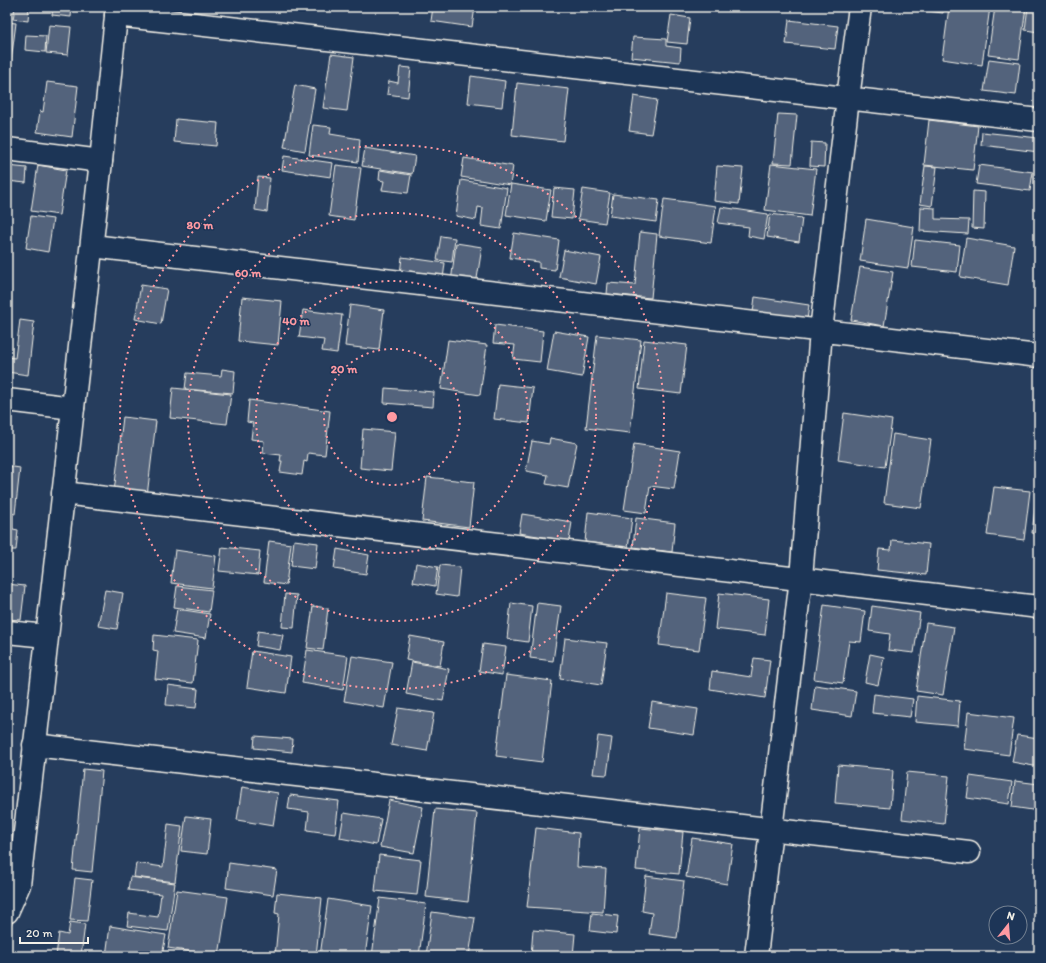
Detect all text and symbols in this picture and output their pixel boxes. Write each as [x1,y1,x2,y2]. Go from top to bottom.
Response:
text: 80 m [187,218,214,232]
text: 60 m [235,266,262,280]
text: 40 m [282,314,311,328]
text: 20 m [331,362,358,376]
centre of rings [385,410,399,424]
north arrow [988,905,1028,945]
text: N [1005,909,1016,923]
scale bar [20,919,88,945]
text: 20 m [26,926,53,940]

